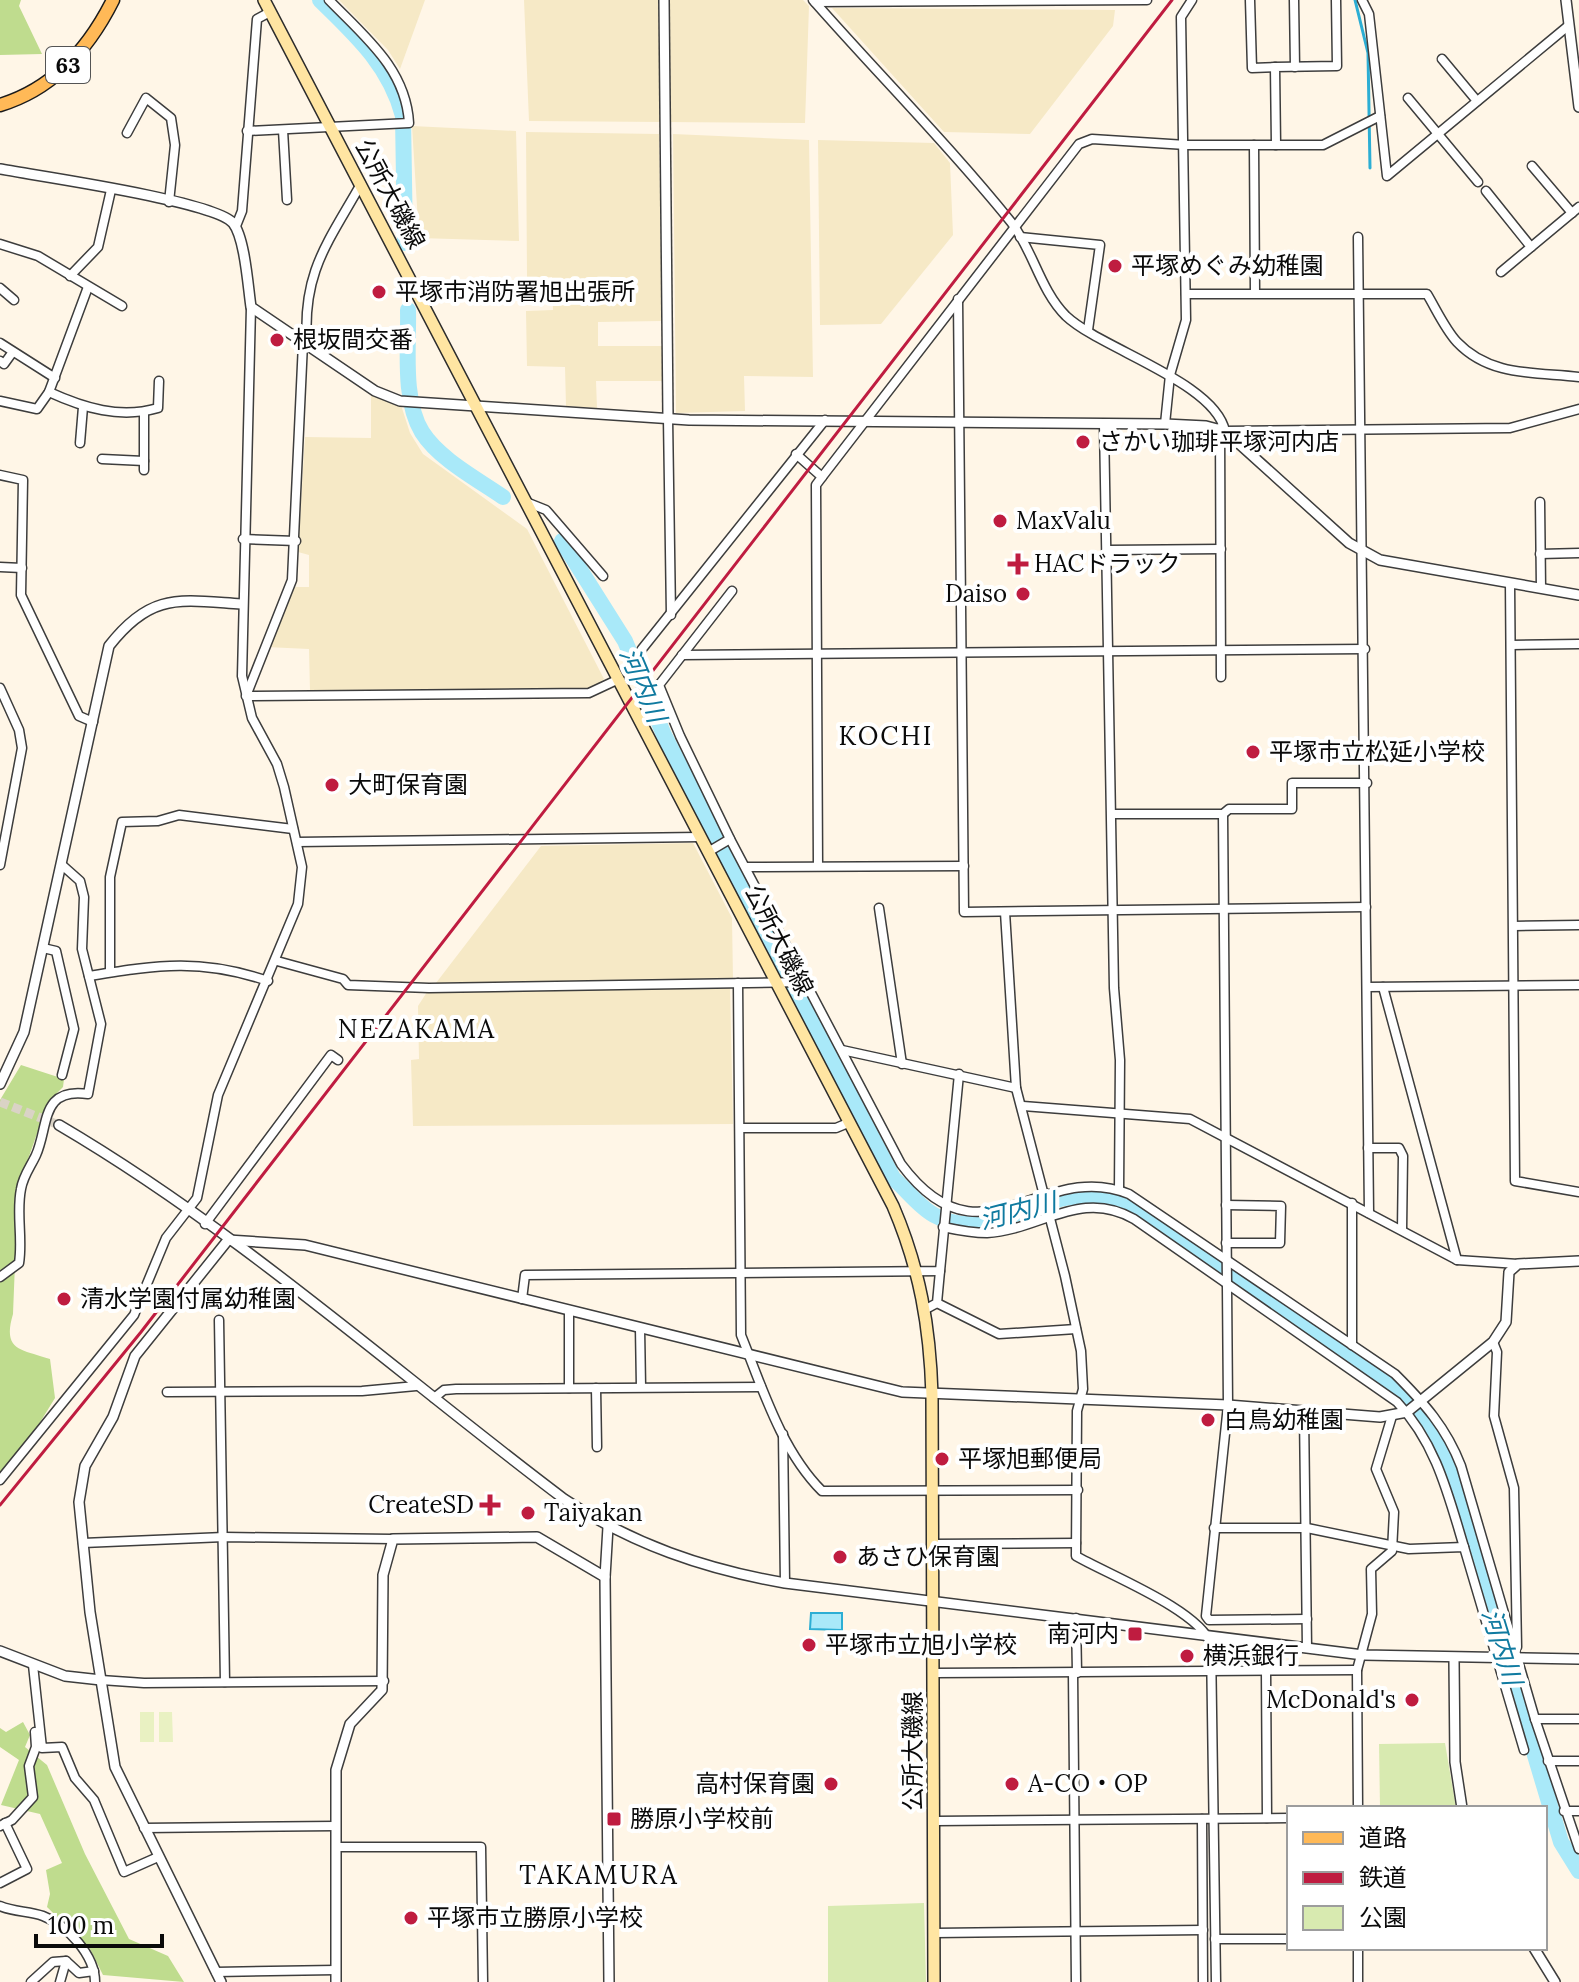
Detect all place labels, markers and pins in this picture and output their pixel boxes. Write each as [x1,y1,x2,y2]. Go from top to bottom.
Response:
place label: 平塚めぐみ幼稚園 [1131,250,1324,281]
marker: 平塚めぐみ幼稚園 [1106,257,1124,275]
place label: 平塚市消防署旭出張所 [395,276,635,307]
marker: 平塚市消防署旭出張所 [370,283,388,301]
place label: 根坂間交番 [293,324,413,355]
marker: 根坂間交番 [268,331,286,349]
place label: さかい珈琲平塚河内店 [1099,426,1339,457]
marker: さかい珈琲平塚河内店 [1074,433,1092,451]
place label: MaxValu [1016,505,1111,536]
marker: MaxValu [991,512,1009,530]
place label: HACドラック [1034,548,1180,579]
marker: HACドラック [1009,555,1027,573]
place label: Daiso [945,578,1007,609]
marker: Daiso [1014,585,1032,603]
place label: 平塚市立松延小学校 [1269,736,1485,767]
marker: 平塚市立松延小学校 [1244,743,1262,761]
place label: 大町保育園 [348,769,468,800]
marker: 大町保育園 [323,776,341,794]
place label: 清水学園付属幼稚園 [80,1283,296,1314]
marker: 清水学園付属幼稚園 [55,1290,73,1308]
place label: 白鳥幼稚園 [1224,1404,1344,1435]
marker: 白鳥幼稚園 [1199,1411,1217,1429]
place label: 平塚旭郵便局 [958,1443,1102,1474]
marker: 平塚旭郵便局 [933,1450,951,1468]
place label: CreateSD [368,1489,474,1520]
marker: CreateSD [481,1496,499,1514]
place label: Taiyakan [544,1497,643,1528]
marker: Taiyakan [519,1504,537,1522]
place label: あさひ保育園 [856,1541,1000,1572]
marker: あさひ保育園 [831,1548,849,1566]
place label: 南河内 [1047,1618,1119,1649]
marker: 南河内 [1126,1625,1144,1643]
place label: 平塚市立旭小学校 [825,1629,1017,1660]
marker: 平塚市立旭小学校 [800,1636,818,1654]
place label: 横浜銀行 [1203,1640,1299,1671]
marker: 横浜銀行 [1178,1647,1196,1665]
place label: McDonald's [1266,1684,1396,1715]
marker: McDonald's [1403,1691,1421,1709]
place label: 高村保育園 [695,1768,815,1799]
place label: A-CO・OP [1027,1768,1148,1799]
marker: 高村保育園 [822,1775,840,1793]
marker: A-CO・OP [1003,1775,1021,1793]
place label: 勝原小学校前 [630,1803,774,1834]
marker: 勝原小学校前 [605,1810,623,1828]
place label: 平塚市立勝原小学校 [427,1902,643,1933]
marker: 平塚市立勝原小学校 [402,1909,420,1927]

